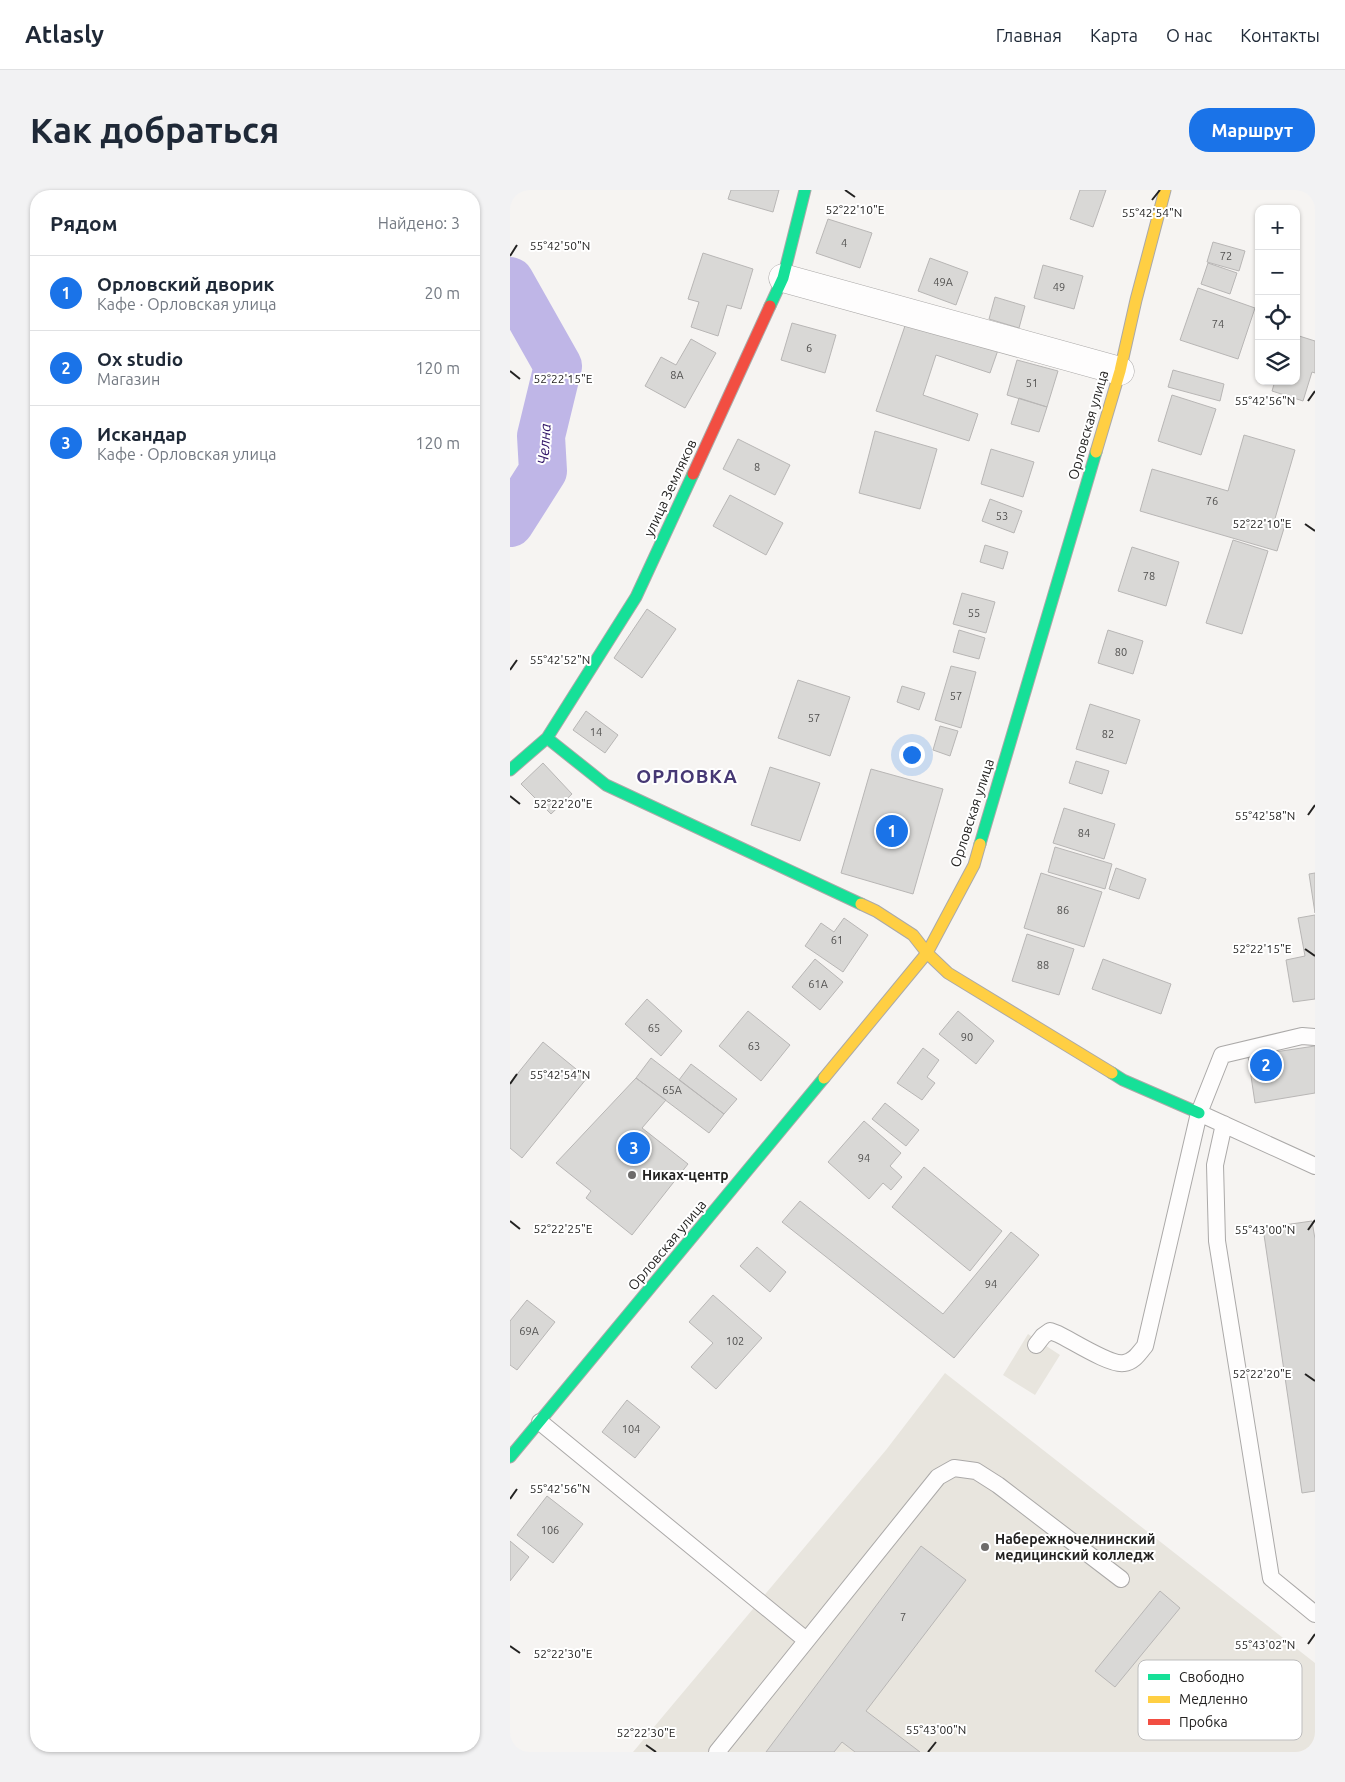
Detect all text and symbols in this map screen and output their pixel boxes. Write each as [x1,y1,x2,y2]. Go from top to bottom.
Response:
text: Atlasly [25,21,104,48]
text: Главная [996,25,1062,45]
text: Карта [1090,25,1138,45]
text: О нас [1166,25,1212,45]
text: Контакты [1240,25,1320,45]
button: Маршрут [1189,108,1315,152]
text: Как добраться [30,110,279,150]
text: 52°22'10"E [826,203,885,216]
map controls [1255,205,1300,385]
button: + [1255,205,1300,250]
text: 55°42'54"N [1122,206,1182,219]
text: Рядом [50,211,118,235]
text: Найдено: 3 [378,214,460,232]
house number: 4 [841,237,847,249]
text: 55°42'50"N [530,239,590,252]
house number: 72 [1220,250,1232,262]
button: − [1255,250,1300,295]
text: Орловский дворик [97,273,274,295]
house number: 49А [933,276,954,288]
house number: 49 [1053,281,1065,293]
text: 1 [61,284,71,302]
text: 20 m [424,284,460,302]
text: Кафе · Орловская улица [97,295,276,313]
button: locate [1255,295,1300,340]
house number: 74 [1212,318,1224,330]
button: layers [1255,340,1300,385]
house number: 6 [806,342,812,354]
text: Ox studio [97,348,183,370]
text: 2 [61,359,71,377]
text: 120 m [415,359,460,377]
street label: Орловская улица [1065,368,1111,482]
house number: 8А [670,369,685,381]
text: Магазин [97,370,160,388]
text: 52°22'15"E [534,372,593,385]
house number: 51 [1026,377,1038,389]
text: 55°42'56"N [1235,394,1295,407]
text: Искандар [97,423,187,445]
water label: Челна [534,423,554,465]
text: 3 [61,434,71,452]
text: 120 m [415,434,460,452]
street label: улица Земляков [640,437,700,539]
text: Кафе · Орловская улица [97,445,276,463]
house number: 8 [754,461,760,473]
house number: 76 [1206,495,1218,507]
house number: 53 [996,510,1008,522]
text: 52°22'10"E [1233,517,1292,530]
house number: 78 [1143,570,1155,582]
house number: 55 [968,607,980,619]
house number: 80 [1115,646,1127,658]
text: 55°42'52"N [530,653,590,666]
house number: 57 [950,690,962,702]
house number: 57 [808,712,820,724]
house number: 14 [590,726,602,738]
house number: 82 [1102,728,1114,740]
your location [899,742,925,768]
street label: Орловская улица [947,757,997,869]
district label: ОРЛОВКА [636,765,738,787]
text: 52°22'20"E [534,797,593,810]
text: 55°42'58"N [1235,809,1295,822]
pin: 1 [876,812,908,850]
house number: 84 [1078,827,1090,839]
house number: 86 [1057,904,1069,916]
house number: 61 [831,934,843,946]
text: 52°22'15"E [1233,942,1292,955]
house number: 88 [1037,959,1049,971]
house number: 61А [808,978,829,990]
house number: 65 [648,1022,660,1034]
house number: 90 [961,1031,973,1043]
house number: 63 [748,1040,760,1052]
pin: 2 [1250,1046,1282,1084]
text: 55°42'54"N [530,1068,590,1081]
house number: 65А [662,1084,683,1096]
pin: 3 [618,1129,650,1167]
house number: 94 [858,1152,870,1164]
place label: Никах-центр [642,1167,729,1183]
marker: Никах-центр [626,1169,638,1181]
street label: Орловская улица [625,1197,709,1293]
text: 52°22'25"E [534,1222,593,1235]
text: 55°43'00"N [1235,1223,1295,1236]
house number: 94 [985,1278,997,1290]
house number: 69А [519,1325,540,1337]
house number: 102 [726,1335,744,1347]
text: 52°22'20"E [1233,1367,1292,1380]
house number: 104 [622,1423,640,1435]
text: 55°42'56"N [530,1482,590,1495]
house number: 106 [541,1524,559,1536]
place label: Набережночелнинский медицинский колледж [995,1531,1155,1563]
marker: Набережночелнинский медицинский колледж [979,1541,991,1553]
house number: 7 [900,1611,906,1623]
text: 55°43'02"N [1235,1638,1295,1651]
text: 52°22'30"E [534,1647,593,1660]
legend [1138,1660,1302,1740]
text: Свободно [1179,1669,1244,1685]
text: Медленно [1179,1691,1248,1707]
text: Пробка [1179,1714,1228,1730]
text: 55°43'00"N [906,1723,966,1736]
text: 52°22'30"E [617,1726,676,1739]

